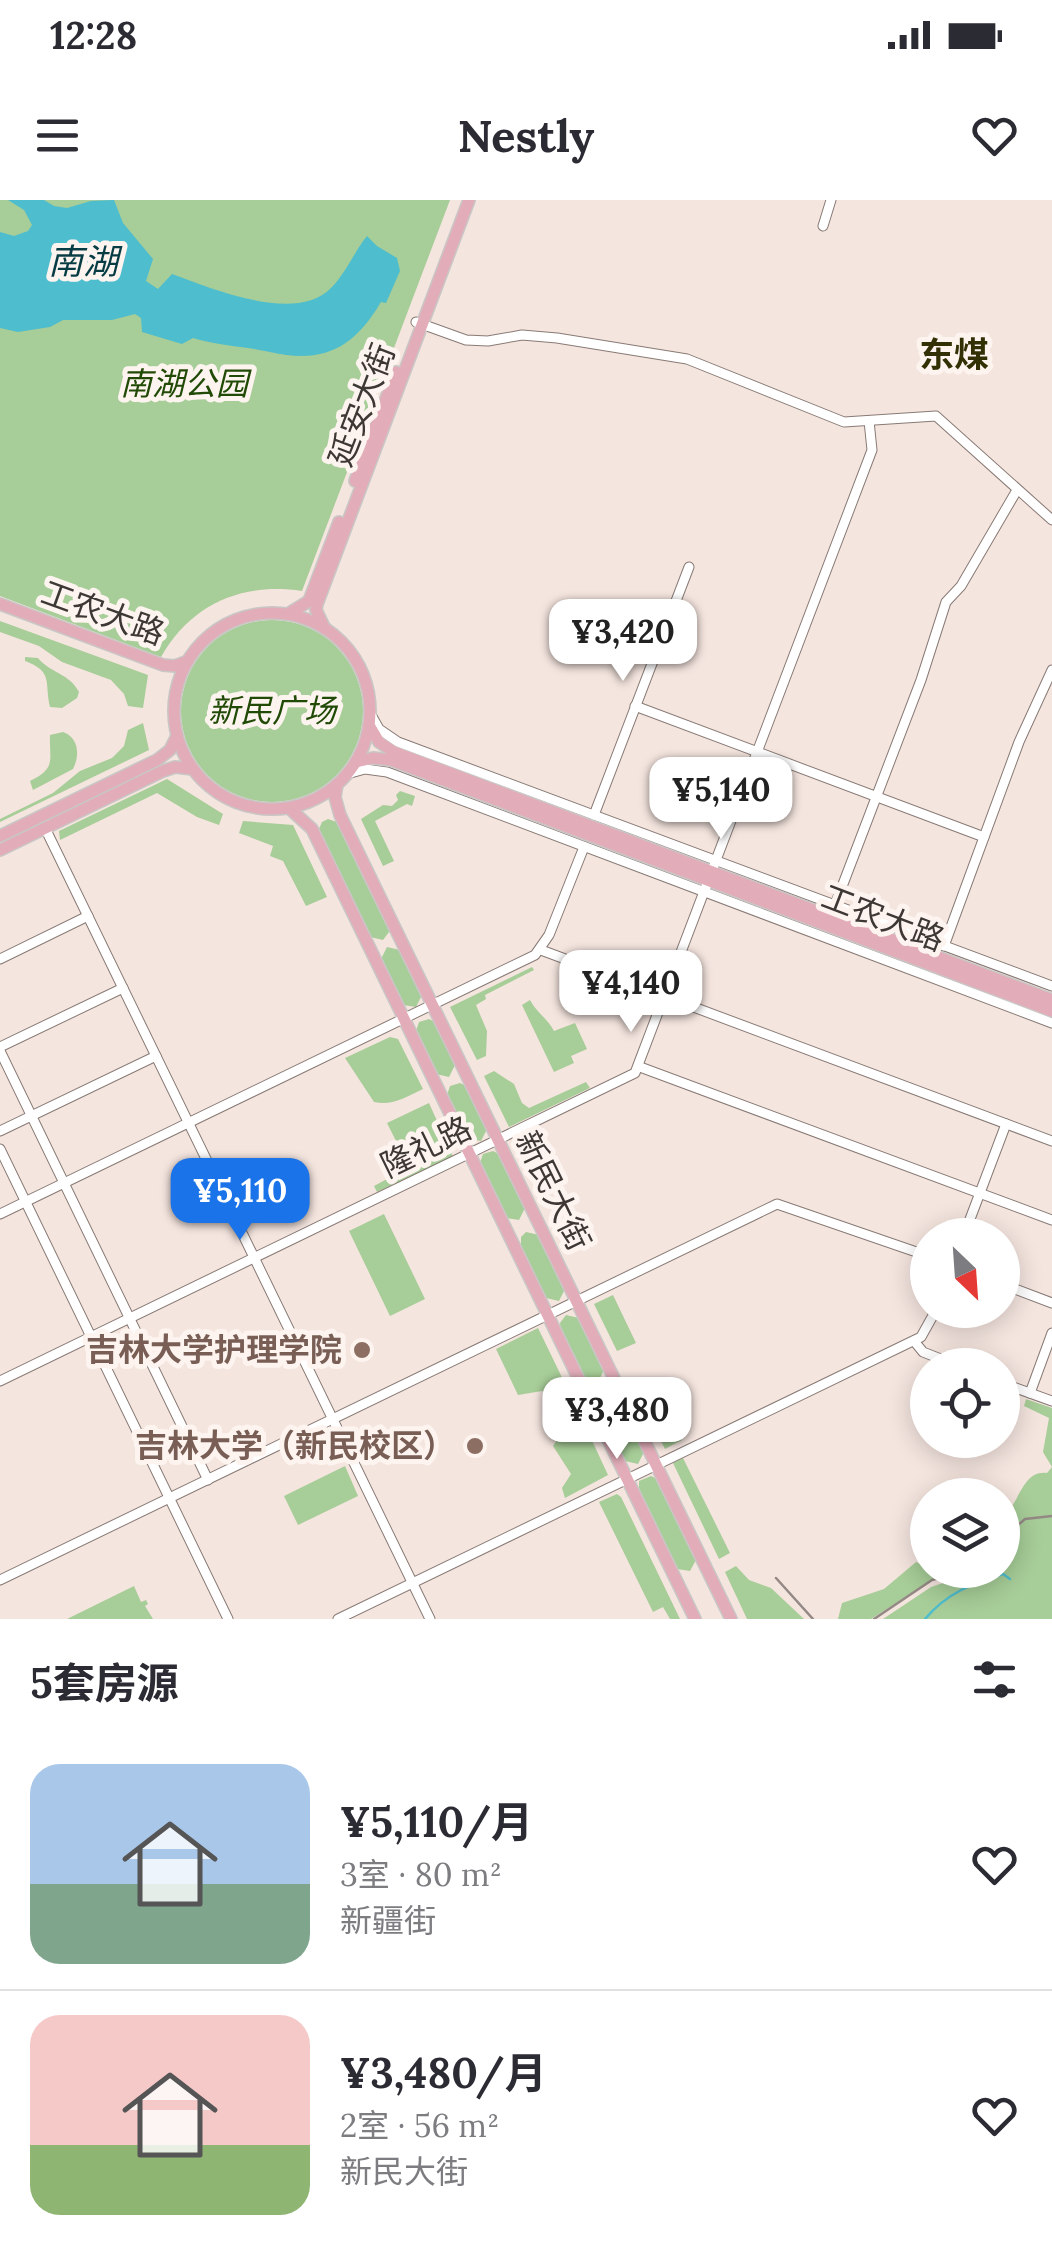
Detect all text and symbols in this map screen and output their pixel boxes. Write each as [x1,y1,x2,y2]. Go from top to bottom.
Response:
text: 12:28 [50,11,137,59]
text: Nestly [458,107,594,164]
icon: menu [30,108,85,163]
icon: heart [967,108,1022,163]
water label: 南湖 [48,239,123,284]
district label: 东煤 [919,332,989,377]
street label: 延安大街 [319,338,404,472]
park label: 南湖公园 [120,363,252,404]
street label: 工农大路 [36,571,170,654]
pin: ¥3,420 [542,599,704,684]
text: ¥3,420 [571,611,675,652]
park label: 新民广场 [208,690,339,731]
pin: ¥5,140 [640,757,802,842]
text: ¥5,140 [671,769,771,810]
street label: 工农大路 [816,875,950,960]
pin: ¥4,140 [550,950,712,1035]
text: ¥4,140 [581,962,681,1003]
street label: 隆礼路 [374,1107,478,1186]
street label: 新民大街 [507,1124,600,1257]
pin: ¥5,110 [159,1158,321,1243]
text: ¥5,110 [193,1170,287,1211]
north arrow [910,1218,1020,1328]
map controls [910,1218,1020,1588]
place label: 吉林大学护理学院 [86,1329,342,1370]
marker: 吉林大学护理学院 [351,1339,373,1361]
button: locate [910,1348,1020,1458]
pin: ¥3,480 [536,1377,698,1462]
text: ¥3,480 [564,1389,670,1430]
place label: 吉林大学（新民校区） [135,1425,455,1466]
marker: 吉林大学（新民校区） [464,1435,486,1457]
button: layers [910,1478,1020,1588]
icon: filters [967,1652,1022,1707]
text: 5套房源 [30,1656,179,1710]
text: ¥5,110/月 [340,1795,533,1849]
icon: home [110,1804,230,1924]
icon: heart [967,1837,1022,1892]
text: 3室 · 80 m² [340,1854,502,1895]
text: 新疆街 [340,1900,436,1941]
text: ¥3,480/月 [340,2046,547,2100]
icon: home [110,2055,230,2175]
icon: heart [967,2088,1022,2143]
text: 2室 · 56 m² [340,2105,499,2146]
text: 新民大街 [340,2151,468,2192]

